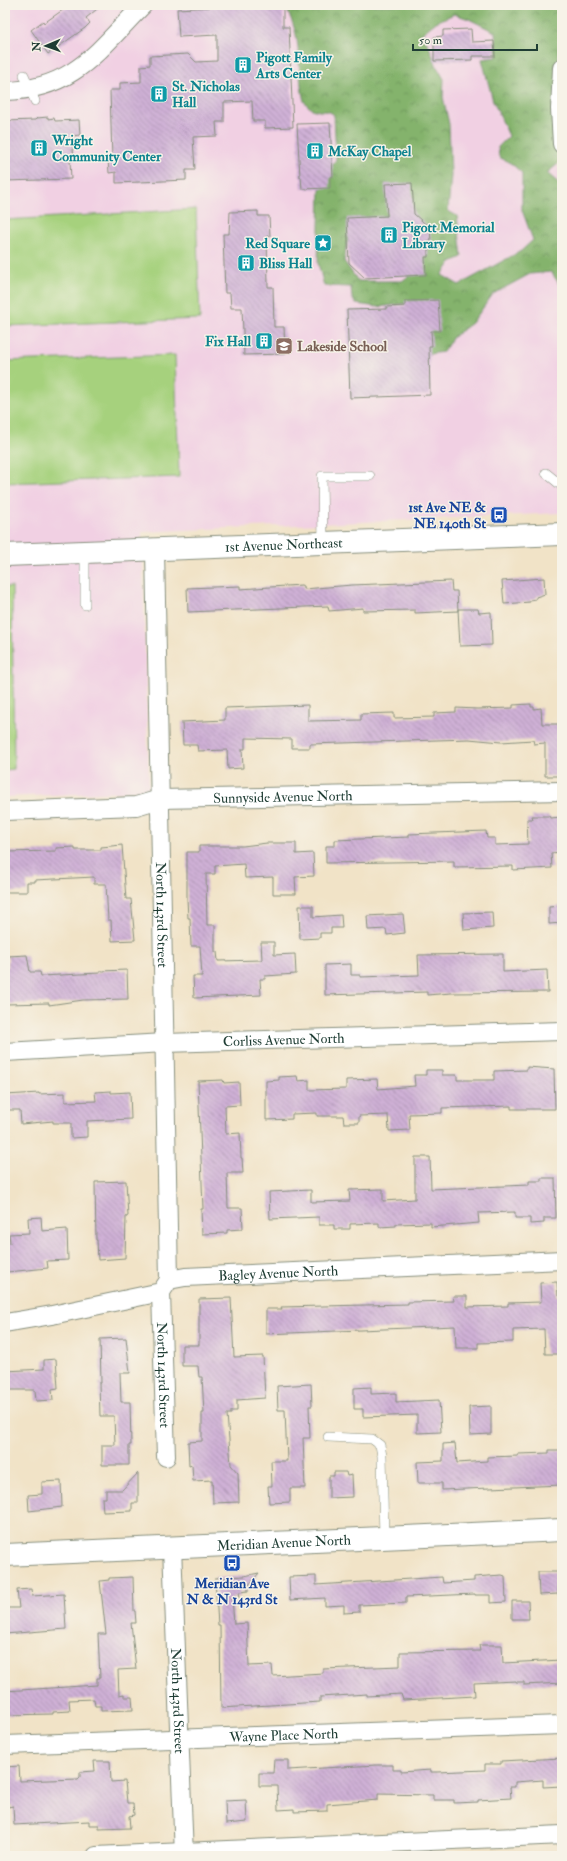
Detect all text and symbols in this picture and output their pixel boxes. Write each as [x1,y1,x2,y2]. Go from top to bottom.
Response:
north arrow [26,26,66,66]
scale bar [413,26,537,52]
text: 50 m [419,33,443,48]
text: N [30,40,43,52]
place label: Pigott Family Arts Center [255,49,333,82]
building icon: Pigott Family Arts Center [233,55,253,75]
place label: St. Nicholas Hall [172,78,240,111]
building icon: St. Nicholas Hall [149,84,169,104]
place label: Wright Community Center [51,132,162,166]
building icon: Wright Community Center [29,138,49,158]
building icon: McKay Chapel [305,141,325,161]
place label: McKay Chapel [327,143,412,161]
place label: Pigott Memorial Library [402,219,495,253]
building icon: Pigott Memorial Library [379,225,399,245]
place icon: Red Square [313,233,333,253]
place label: Red Square [245,235,310,253]
building icon: Bliss Hall [236,253,256,273]
place label: Bliss Hall [259,255,313,272]
building icon: Fix Hall [254,331,274,351]
place label: Fix Hall [205,333,251,350]
school or university icon: Lakeside School [274,336,294,356]
place label: Lakeside School [297,338,388,355]
place label: 1st Ave NE & NE 140th St [408,499,486,532]
bus stop icon: 1st Ave NE & NE 140th St [489,505,509,525]
street label: 1st Avenue Northeast [225,534,343,556]
street label: Sunnyside Avenue North [213,787,353,807]
street label: North 143rd Street [152,862,171,968]
street label: Corliss Avenue North [223,1030,345,1050]
street label: Bagley Avenue North [218,1262,339,1284]
street label: North 143rd Street [153,1322,173,1429]
street label: Meridian Avenue North [216,1531,352,1554]
bus stop icon: Meridian Ave N & N 143rd St [222,1553,242,1573]
place label: Meridian Ave N & N 143rd St [186,1575,278,1608]
street label: North 143rd Street [167,1648,188,1755]
street label: Wayne Place North [228,1725,339,1746]

